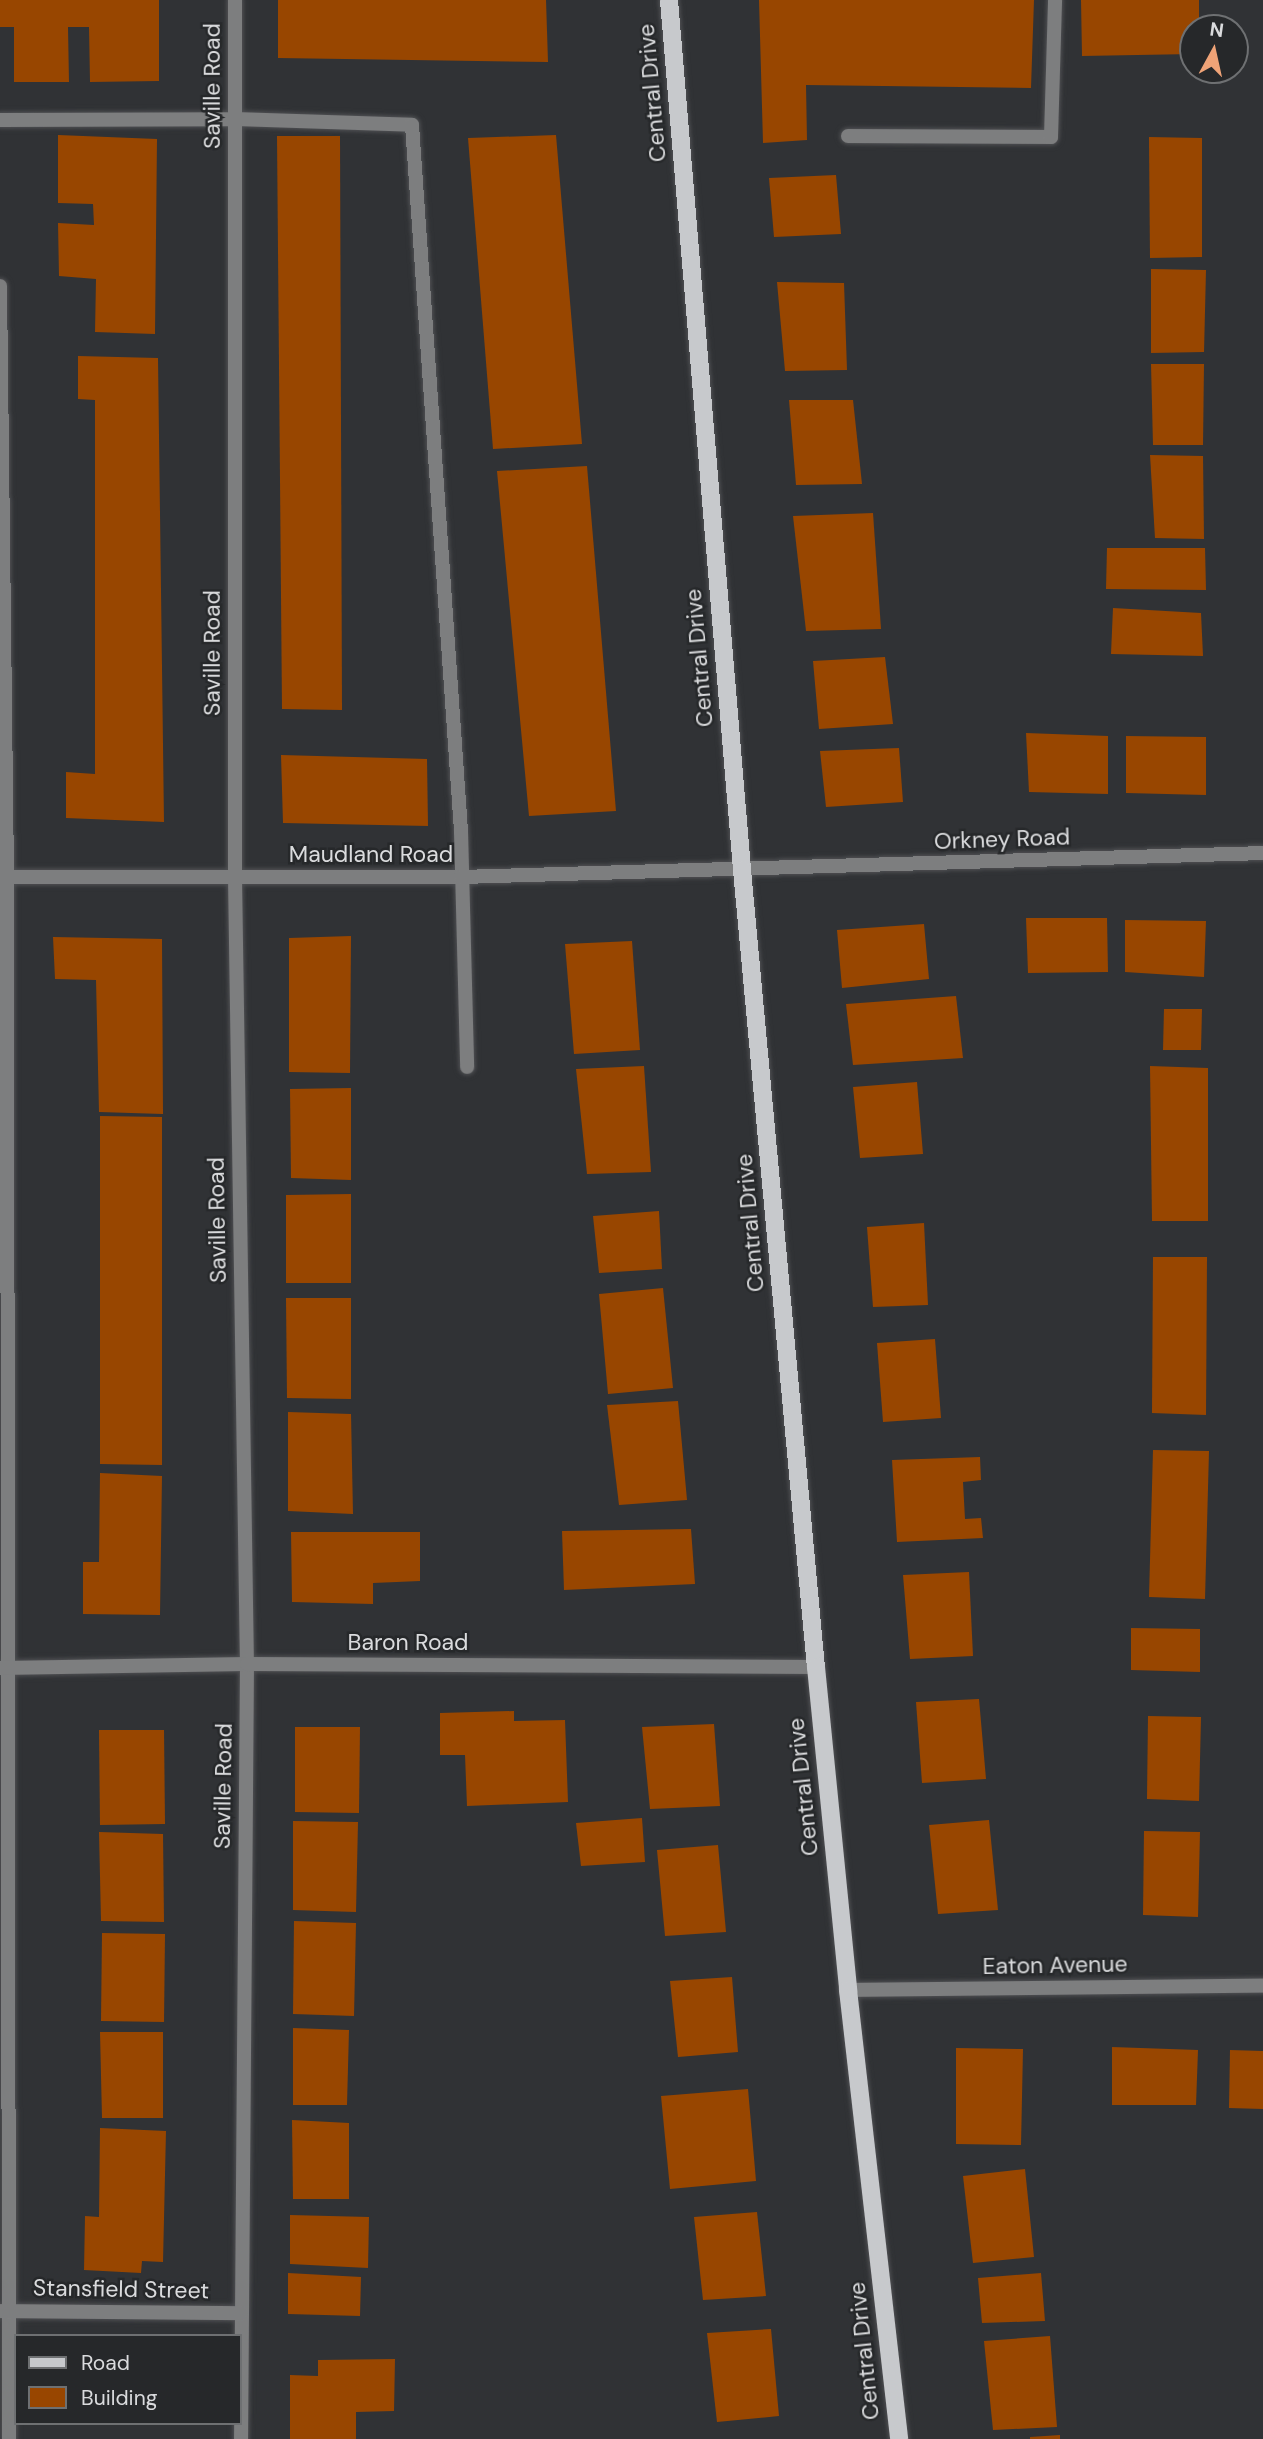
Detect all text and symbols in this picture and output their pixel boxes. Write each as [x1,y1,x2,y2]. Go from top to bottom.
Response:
north arrow [1179,14,1249,84]
text: N [1208,16,1225,43]
street label: Saville Road [198,23,226,149]
street label: Central Drive [632,23,672,163]
street label: Central Drive [679,588,719,728]
street label: Saville Road [198,590,226,716]
street label: Orkney Road [933,823,1071,855]
street label: Maudland Road [289,840,453,868]
street label: Central Drive [730,1153,770,1293]
street label: Saville Road [202,1157,232,1283]
street label: Baron Road [348,1628,468,1656]
street label: Central Drive [782,1717,824,1857]
street label: Saville Road [208,1723,238,1849]
street label: Eaton Avenue [982,1950,1128,1980]
street label: Stansfield Street [33,2274,209,2304]
street label: Central Drive [843,2281,885,2421]
legend [14,2334,242,2425]
text: Road [81,2349,130,2377]
text: Building [81,2384,157,2412]

